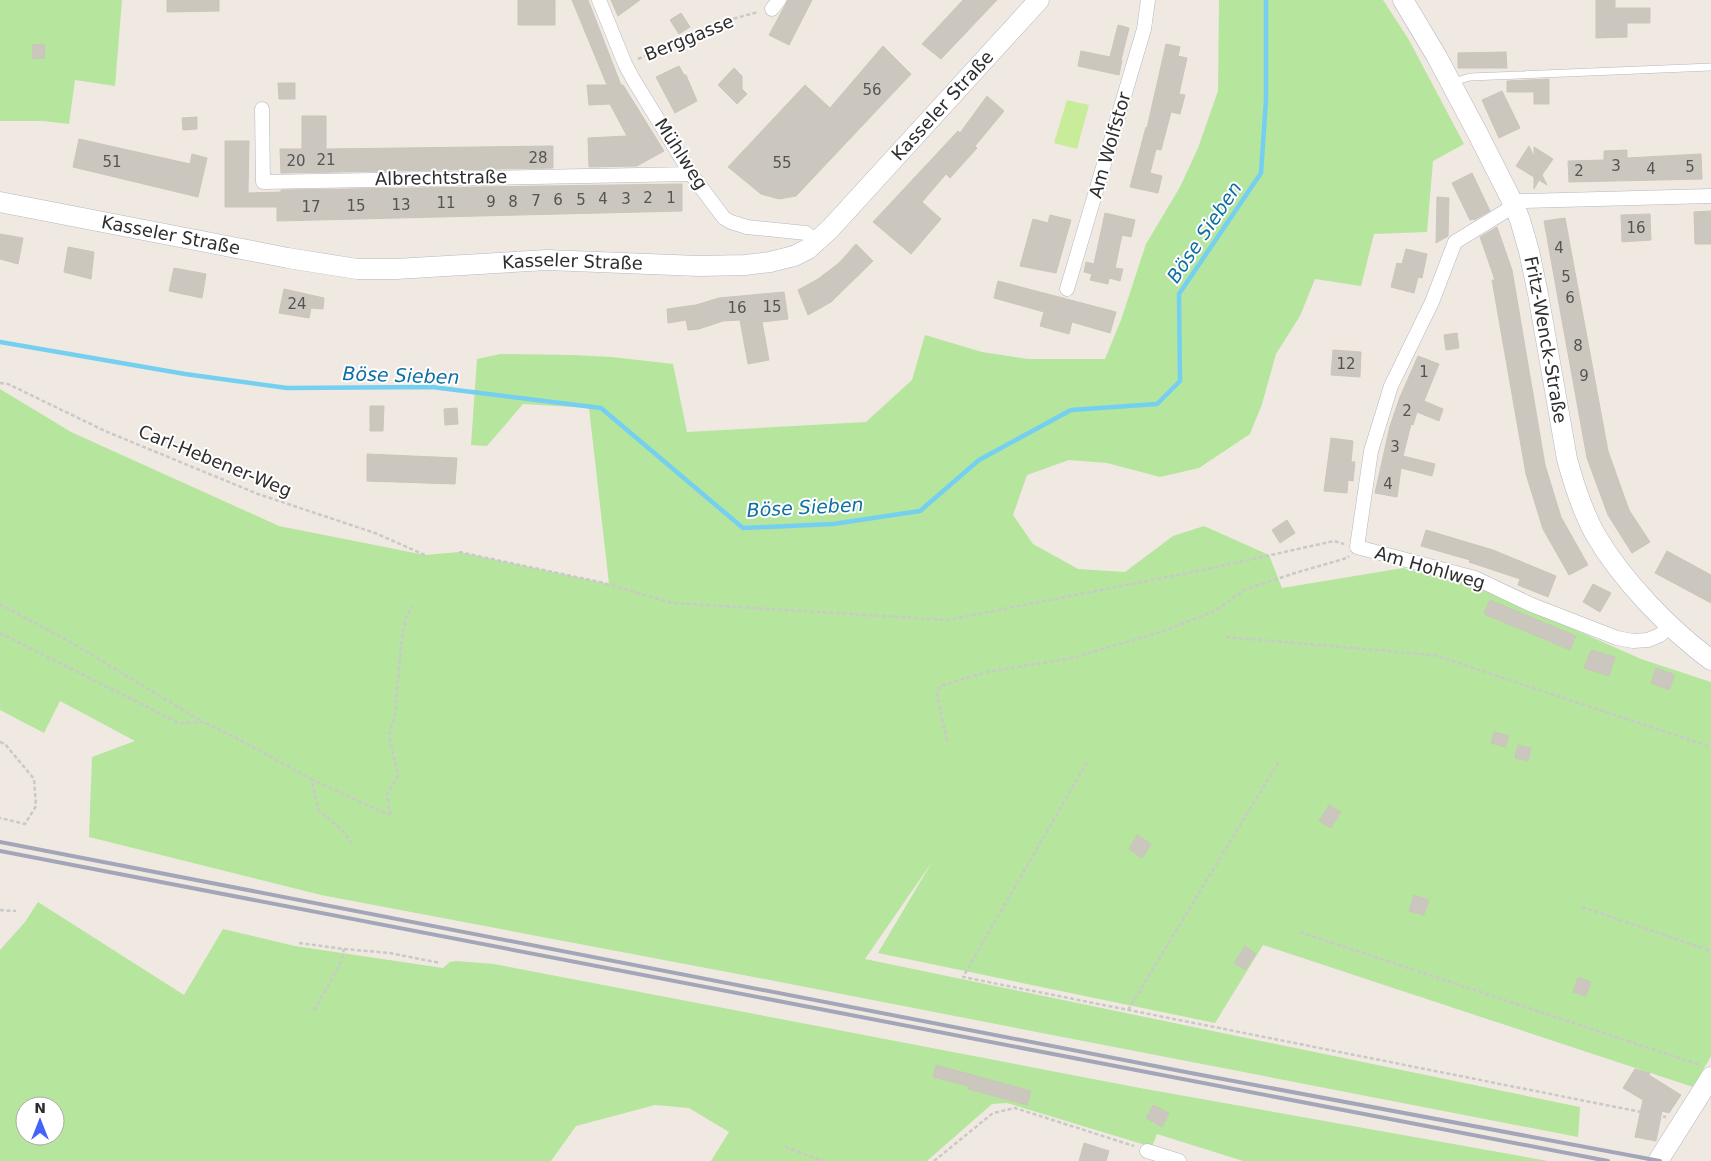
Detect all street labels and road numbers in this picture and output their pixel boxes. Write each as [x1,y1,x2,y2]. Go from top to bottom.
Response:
street label: Berggasse [641,10,736,65]
street label: Kasseler Straße [887,46,998,164]
street label: Am Wolfstor [1084,89,1135,200]
street label: Mühlweg [651,114,712,193]
street label: Albrechtstraße [375,166,507,189]
street label: Kasseler Straße [100,211,242,258]
street label: Kasseler Straße [501,249,643,274]
street label: Fritz-Wenck-Straße [1520,254,1572,425]
street label: Carl-Hebener-Weg [136,420,295,501]
street label: Am Hohlweg [1373,542,1488,593]

